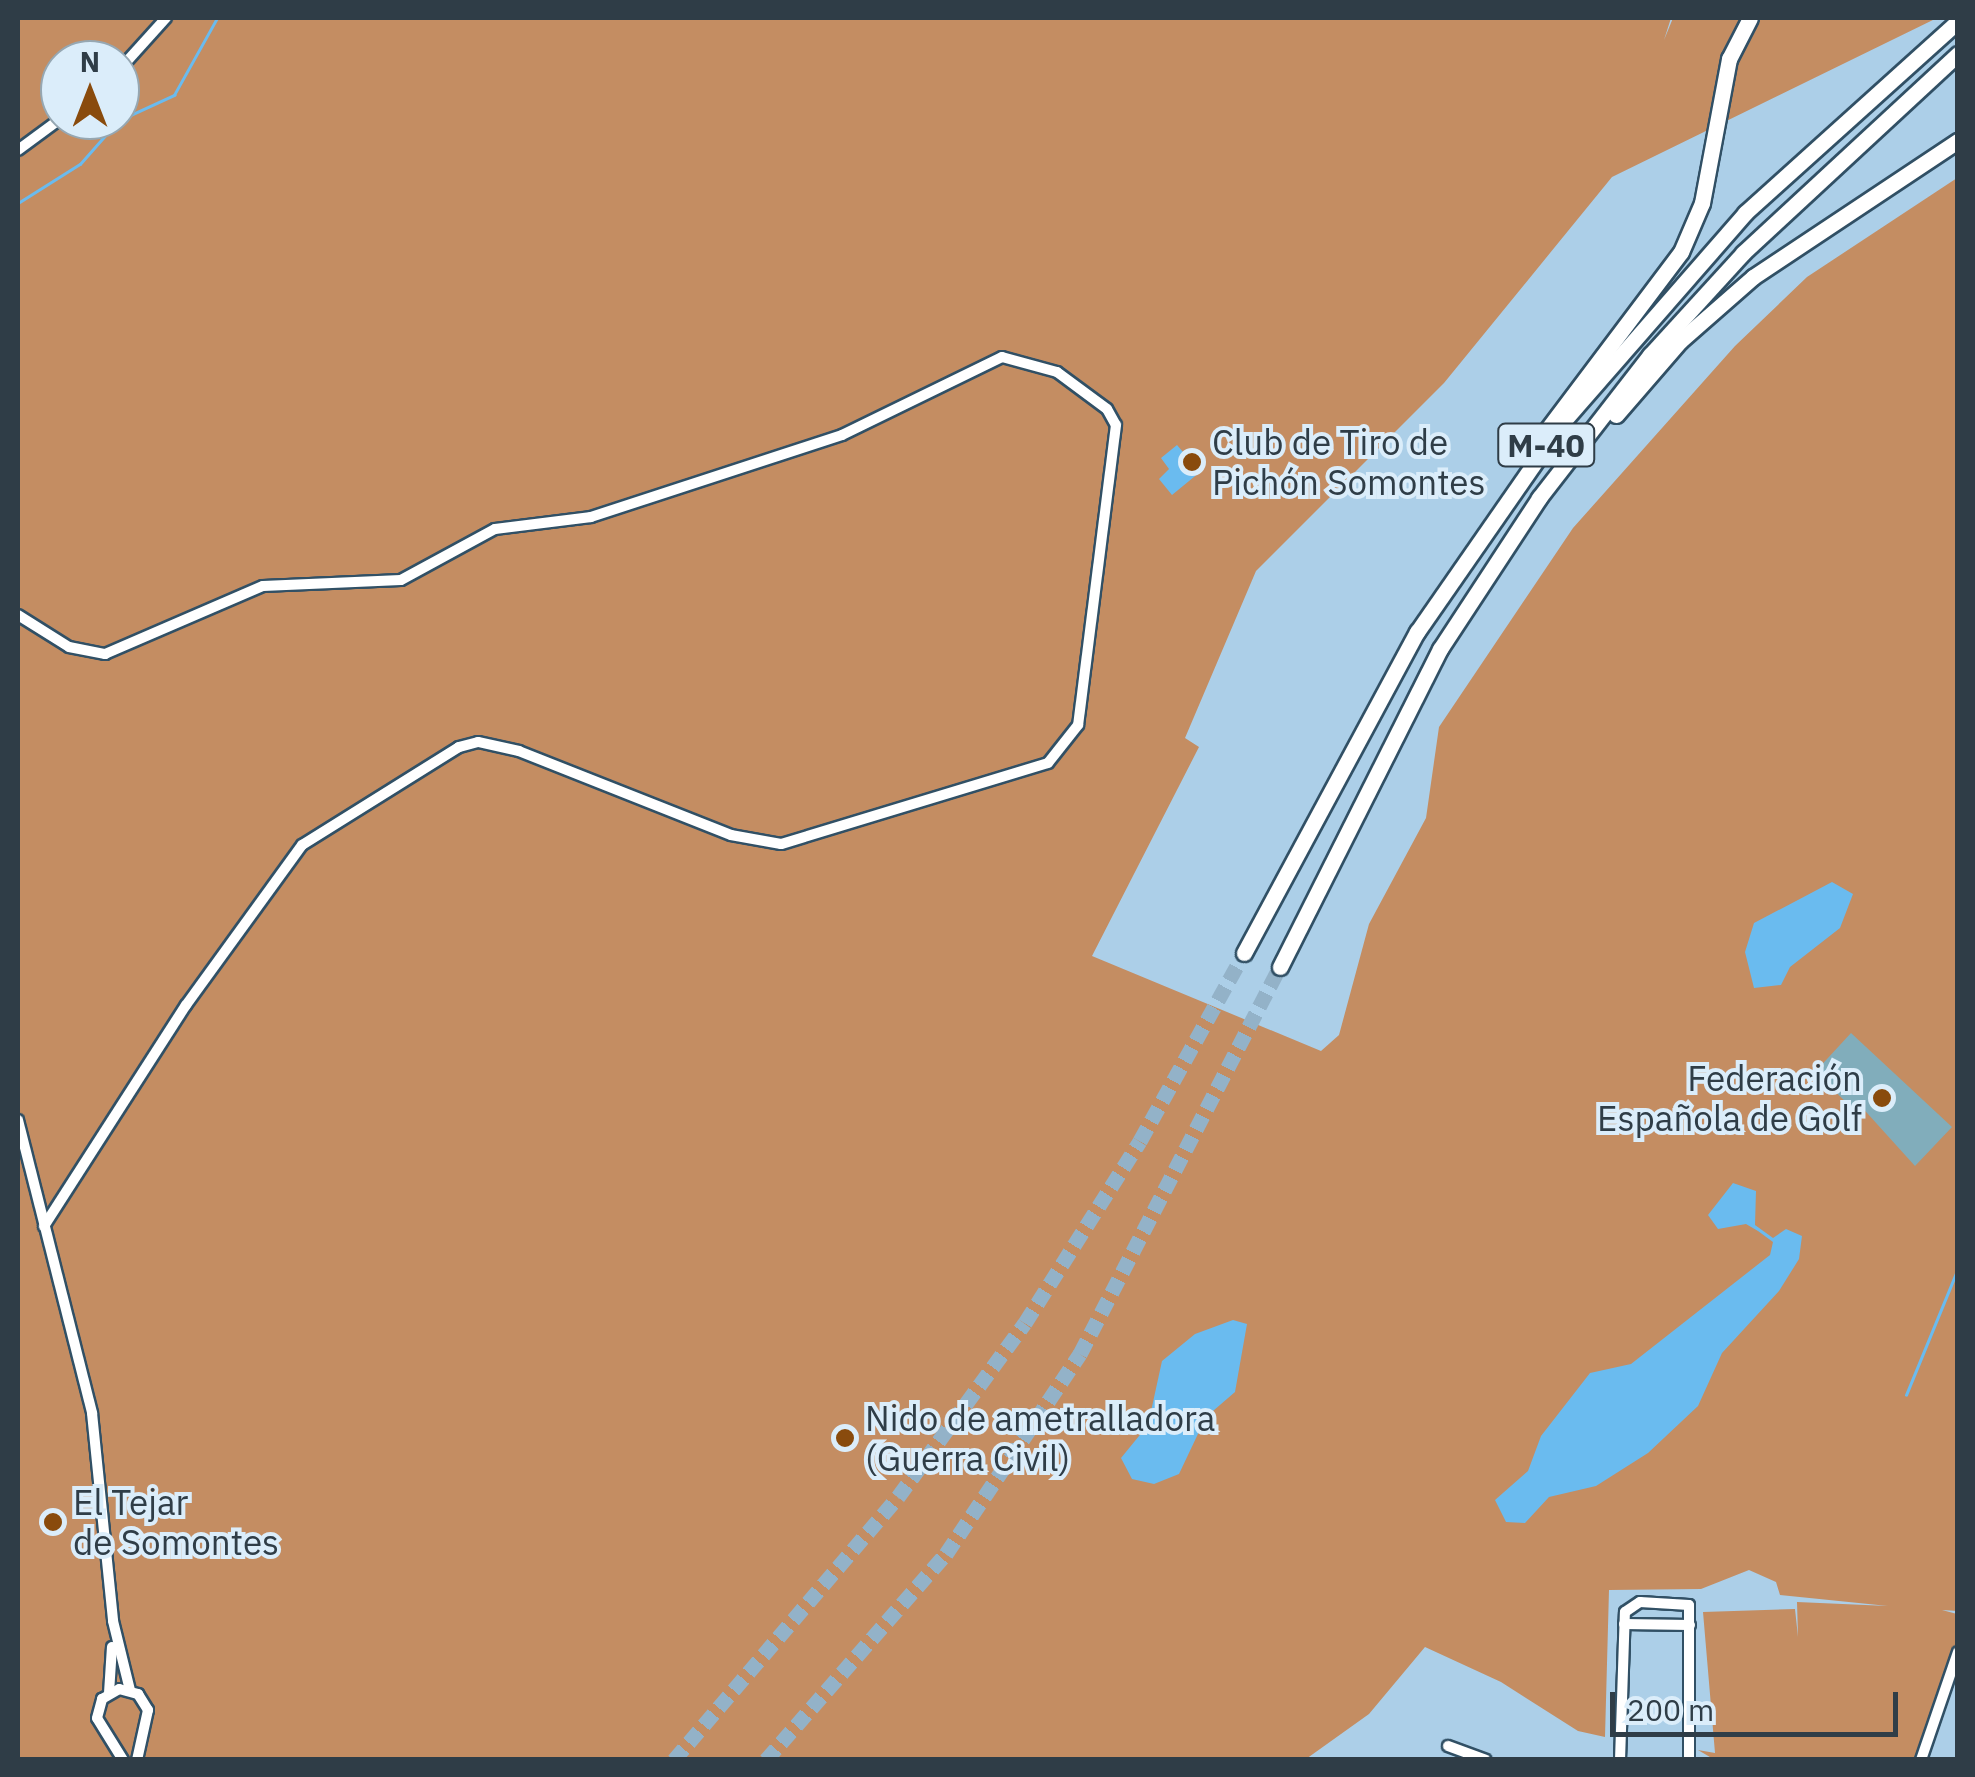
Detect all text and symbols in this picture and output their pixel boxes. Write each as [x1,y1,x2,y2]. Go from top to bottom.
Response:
north arrow [40,40,140,140]
text: N [80,43,100,80]
road number: M-40 [1496,418,1596,472]
place label: Club de Tiro de Pichón Somontes [1212,421,1486,503]
marker: Club de Tiro de Pichón Somontes [1181,451,1203,473]
place label: Federación Española de Golf [1597,1057,1862,1139]
marker: Federación Española de Golf [1871,1087,1893,1109]
place label: Nido de ametralladora (Guerra Civil) [865,1397,1215,1479]
marker: Nido de ametralladora (Guerra Civil) [834,1427,856,1449]
place label: El Tejar de Somontes [73,1481,279,1563]
marker: El Tejar de Somontes [42,1511,64,1533]
scale bar [1615,1672,1902,1734]
text: 200 m [1627,1690,1714,1729]

